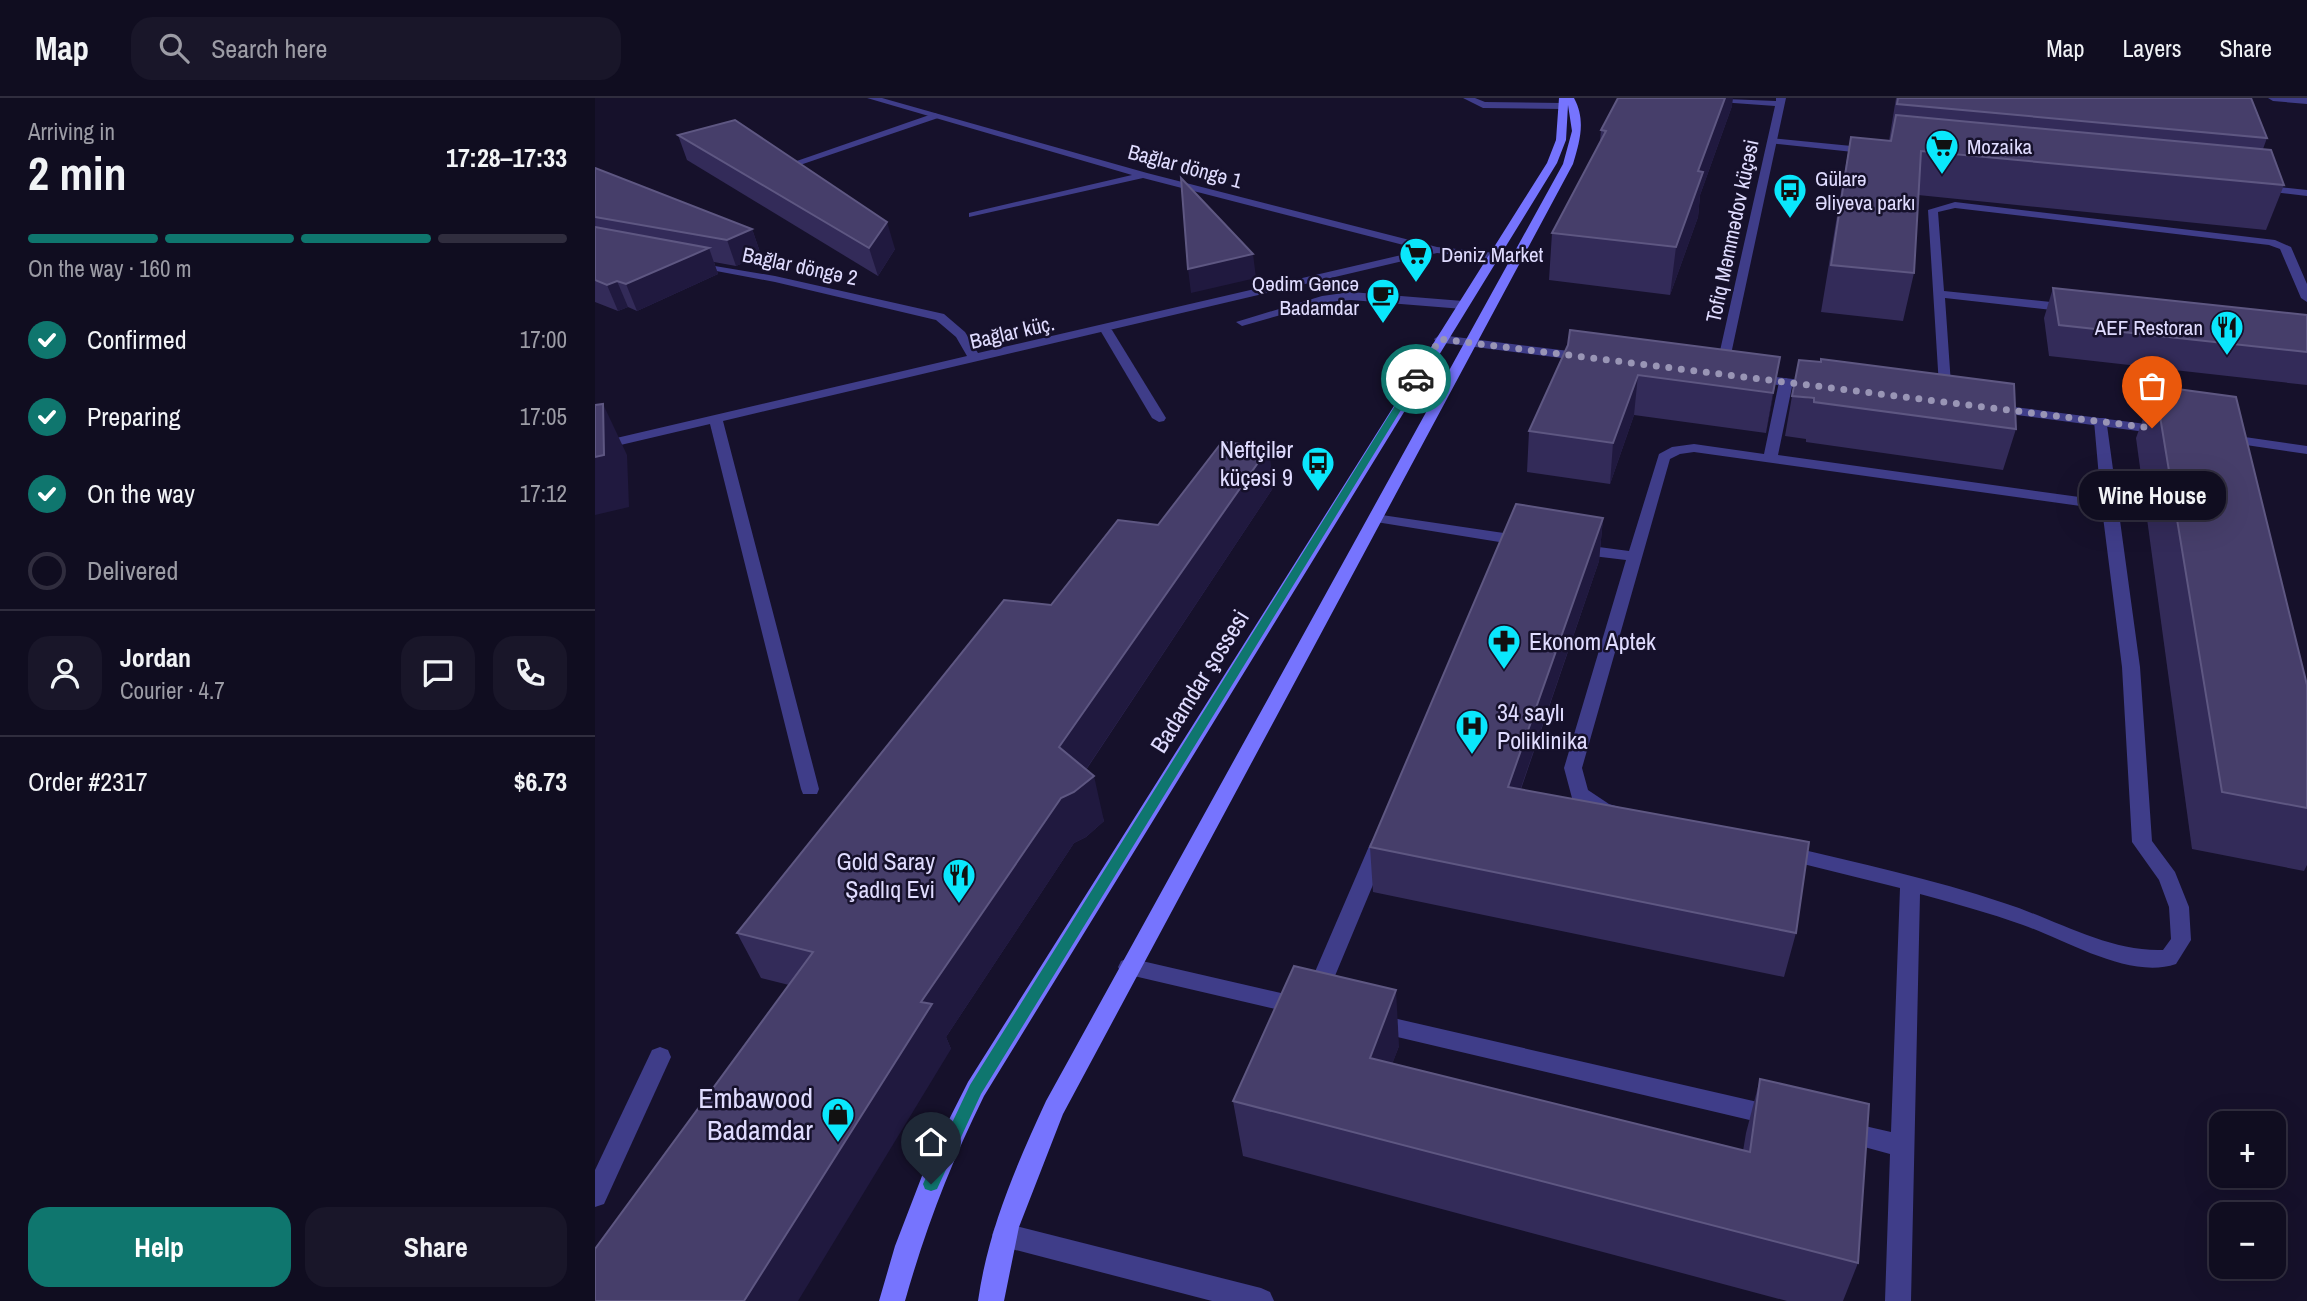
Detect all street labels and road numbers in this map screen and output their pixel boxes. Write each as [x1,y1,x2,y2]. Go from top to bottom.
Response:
street label: Bağlar döngə 1 [1125,137,1246,195]
street label: Tofiq Məmmədov küçəsi [1698,137,1766,325]
street label: Bağlar döngə 2 [740,240,860,292]
street label: Bağlar küç. [967,308,1057,356]
street label: Badamdar şossesi [1142,603,1256,759]

